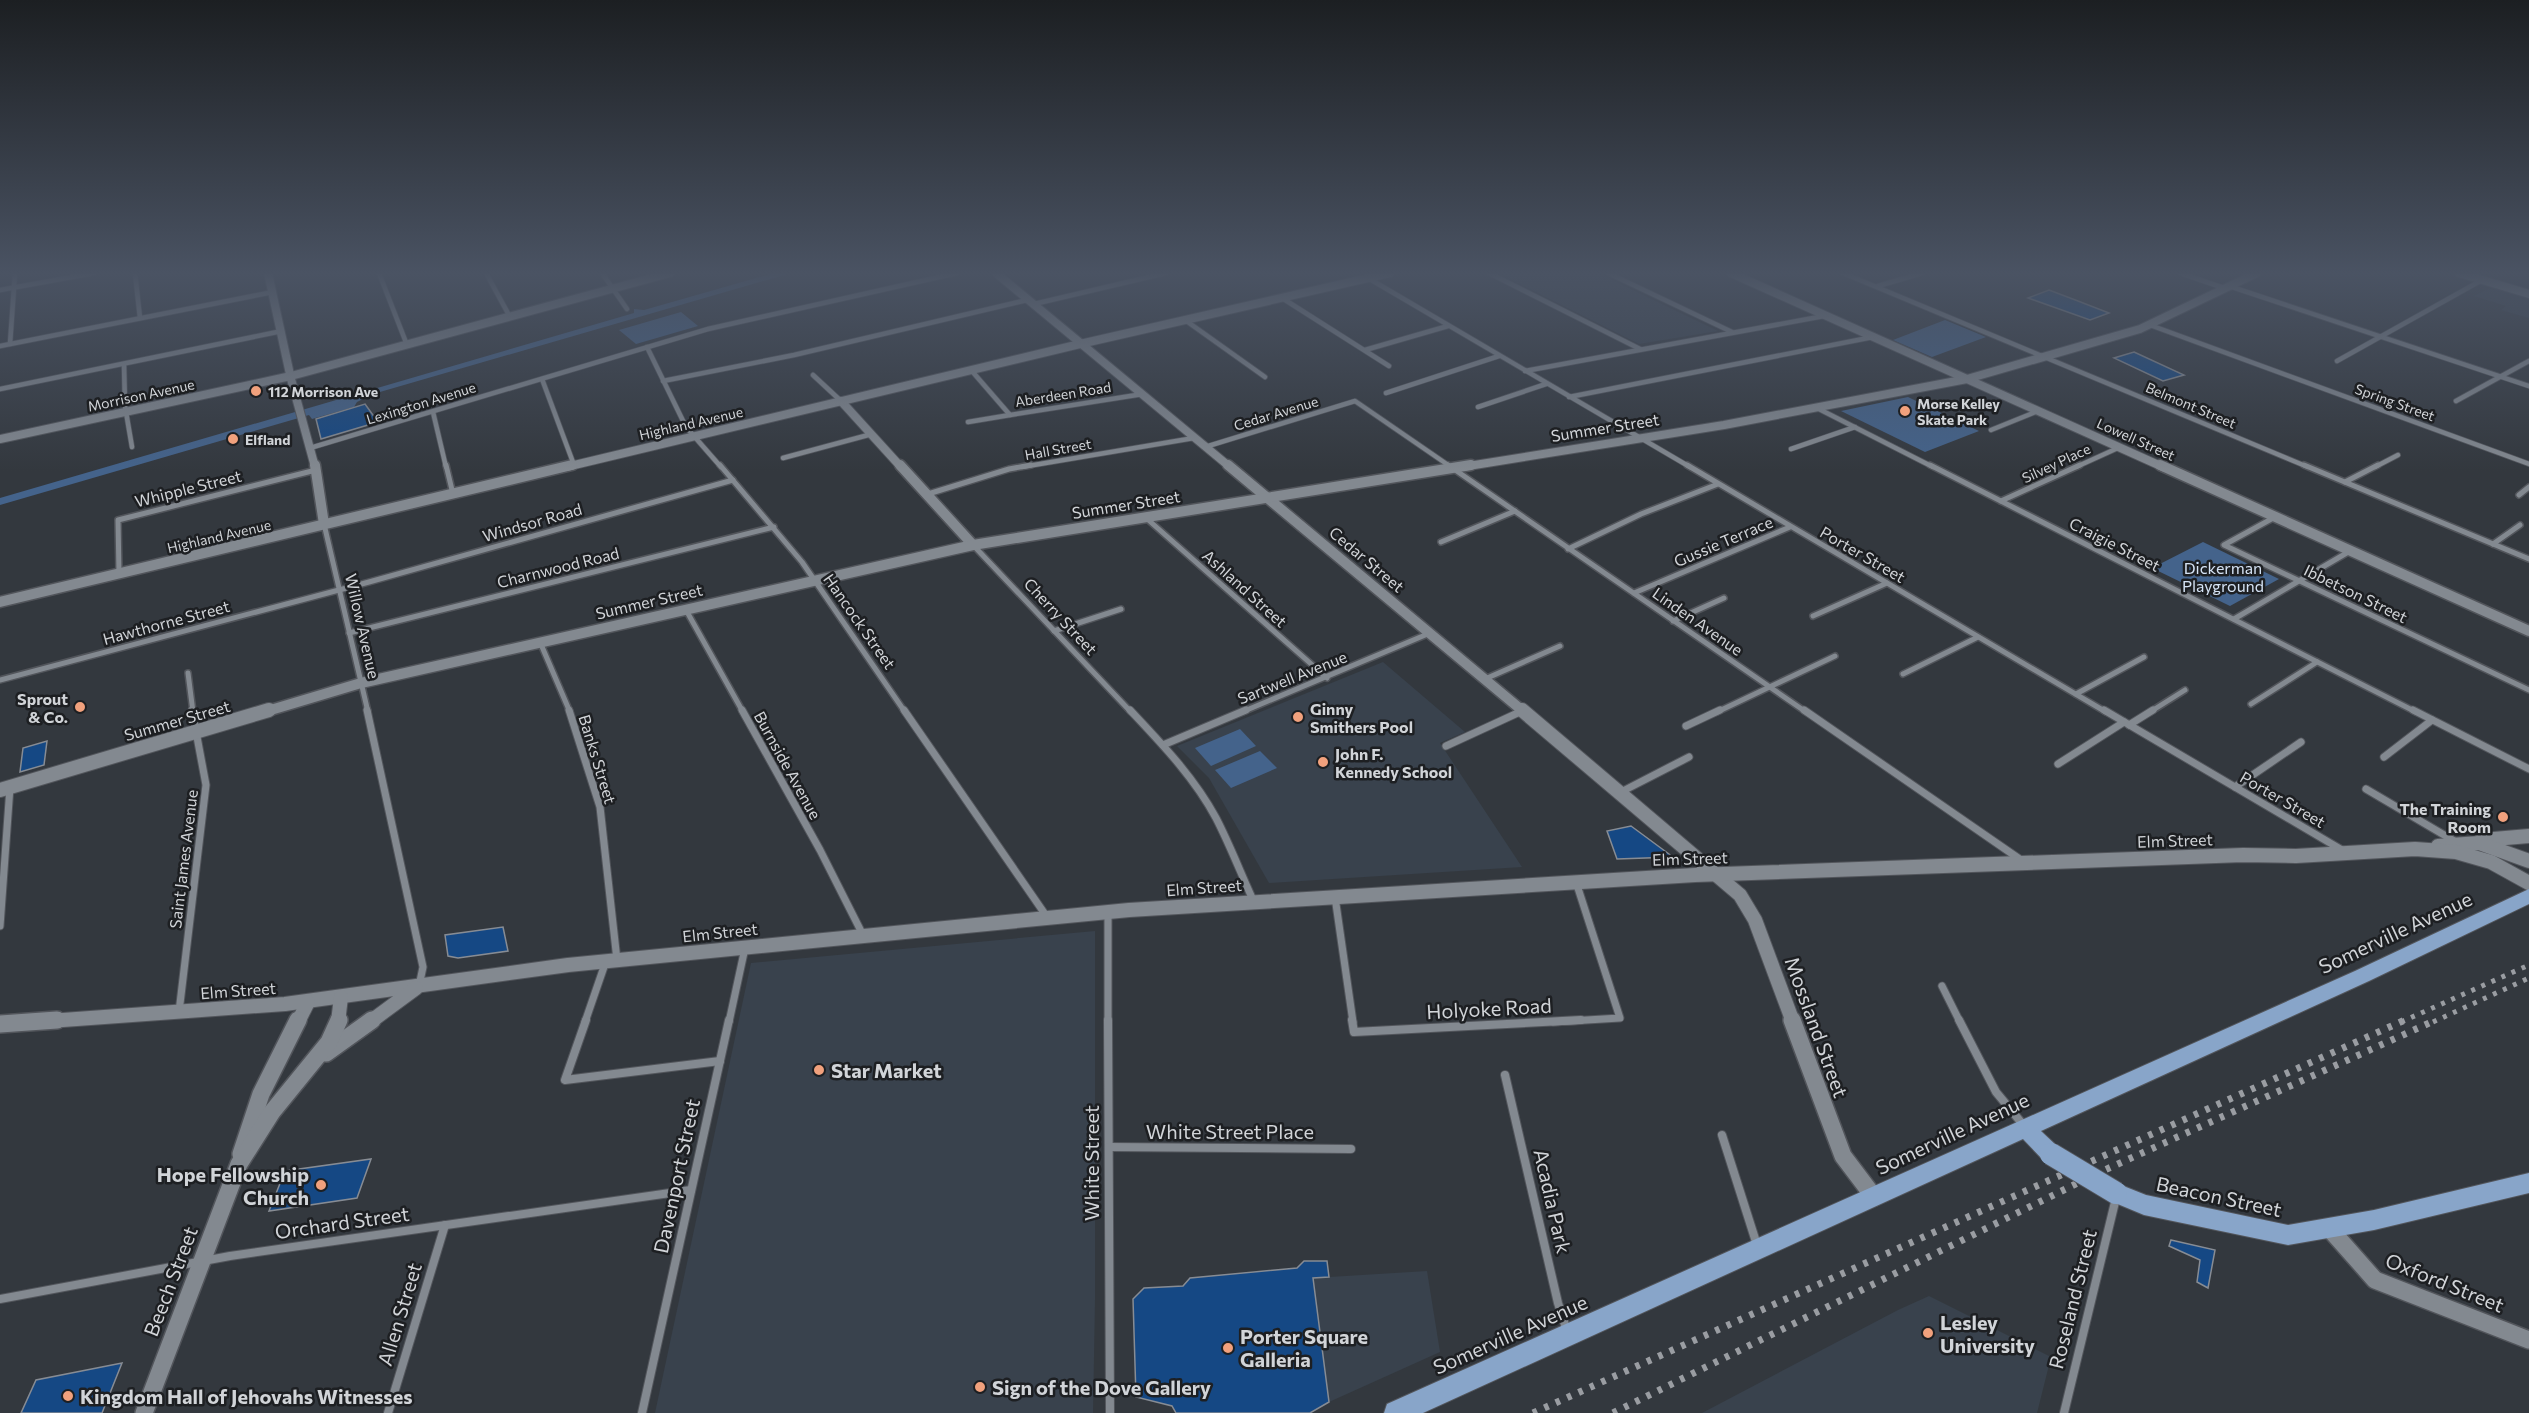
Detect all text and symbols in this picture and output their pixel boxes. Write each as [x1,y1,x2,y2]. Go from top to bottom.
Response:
street label: Morrison Avenue [86,375,196,415]
street label: Lexington Avenue [364,378,478,428]
street label: Aberdeen Road [1014,378,1112,410]
street label: Belmont Street [2143,378,2239,432]
street label: Spring Street [2353,380,2437,424]
place label: 112 Morrison Ave [268,383,378,400]
marker: 112 Morrison Ave [249,384,263,398]
street label: Cedar Avenue [1232,392,1320,434]
place label: Morse Kelley Skate Park [1917,395,2000,428]
street label: Highland Avenue [637,403,745,443]
marker: Morse Kelley Skate Park [1898,404,1912,418]
street label: Summer Street [1550,409,1661,445]
street label: Lowell Street [2094,414,2178,464]
place label: Elfland [245,431,290,448]
marker: Elfland [226,432,240,446]
street label: Hall Street [1023,435,1093,463]
street label: Silvey Place [2019,440,2093,486]
street label: Whipple Street [133,465,244,510]
street label: Summer Street [1071,486,1182,522]
street label: Windsor Road [480,499,584,545]
street label: Gussie Terrace [1671,512,1775,570]
street label: Craigie Street [2066,513,2164,575]
street label: Highland Avenue [165,516,273,556]
street label: Cedar Street [1326,522,1409,596]
street label: Porter Street [1817,522,1909,586]
street label: Charnwood Road [495,543,621,591]
street label: Ashland Street [1199,545,1291,631]
park label: Dickerman Playground [2182,558,2264,595]
street label: Ibbetson Street [2301,560,2411,626]
street label: Hancock Street [820,570,900,673]
street label: Willow Avenue [342,572,384,680]
street label: Cherry Street [1021,574,1102,659]
street label: Summer Street [594,579,705,623]
street label: Linden Avenue [1649,583,1747,659]
street label: Hawthorne Street [100,596,232,648]
street label: Sartwell Avenue [1235,646,1349,708]
place label: Sprout & Co. [17,689,68,726]
street label: Summer Street [122,696,233,744]
place label: Ginny Smithers Pool [1310,699,1413,736]
marker: Sprout & Co. [73,700,87,714]
street label: Burnside Avenue [751,708,825,822]
marker: Ginny Smithers Pool [1291,710,1305,724]
street label: Banks Street [575,712,621,806]
place label: John F. Kennedy School [1335,744,1452,781]
marker: John F. Kennedy School [1316,755,1330,769]
street label: Porter Street [2237,767,2329,831]
street label: Saint James Avenue [165,788,201,930]
place label: The Training Room [2400,799,2491,836]
marker: The Training Room [2496,810,2510,824]
street label: Elm Street [2137,829,2214,851]
street label: Elm Street [1652,847,1729,869]
street label: Elm Street [1166,875,1243,899]
street label: Somerville Avenue [2315,886,2475,978]
street label: Elm Street [681,919,759,945]
street label: Mossland Street [1780,953,1854,1101]
street label: Elm Street [200,978,277,1002]
street label: Holyoke Road [1426,993,1552,1023]
place label: Star Market [831,1058,942,1082]
marker: Star Market [812,1063,826,1077]
street label: Somerville Avenue [1872,1087,2032,1179]
street label: Davenport Street [648,1097,704,1255]
street label: White Street [1079,1105,1103,1221]
street label: White Street Place [1146,1119,1314,1143]
street label: Acadia Park [1529,1146,1577,1256]
place label: Hope Fellowship Church [157,1162,309,1209]
street label: Beacon Street [2154,1171,2284,1221]
marker: Hope Fellowship Church [314,1178,328,1192]
street label: Orchard Street [273,1201,411,1243]
street label: Beech Street [138,1223,202,1339]
street label: Roseland Street [2043,1227,2101,1371]
street label: Oxford Street [2382,1247,2508,1317]
street label: Allen Street [372,1260,426,1368]
street label: Somerville Avenue [1429,1289,1591,1379]
place label: Lesley University [1940,1310,2035,1357]
place label: Porter Square Galleria [1240,1324,1368,1371]
marker: Lesley University [1921,1326,1935,1340]
marker: Porter Square Galleria [1221,1341,1235,1355]
place label: Sign of the Dove Gallery [992,1375,1211,1399]
marker: Sign of the Dove Gallery [973,1380,987,1394]
place label: Kingdom Hall of Jehovahs Witnesses [80,1384,413,1408]
marker: Kingdom Hall of Jehovahs Witnesses [61,1389,75,1403]

